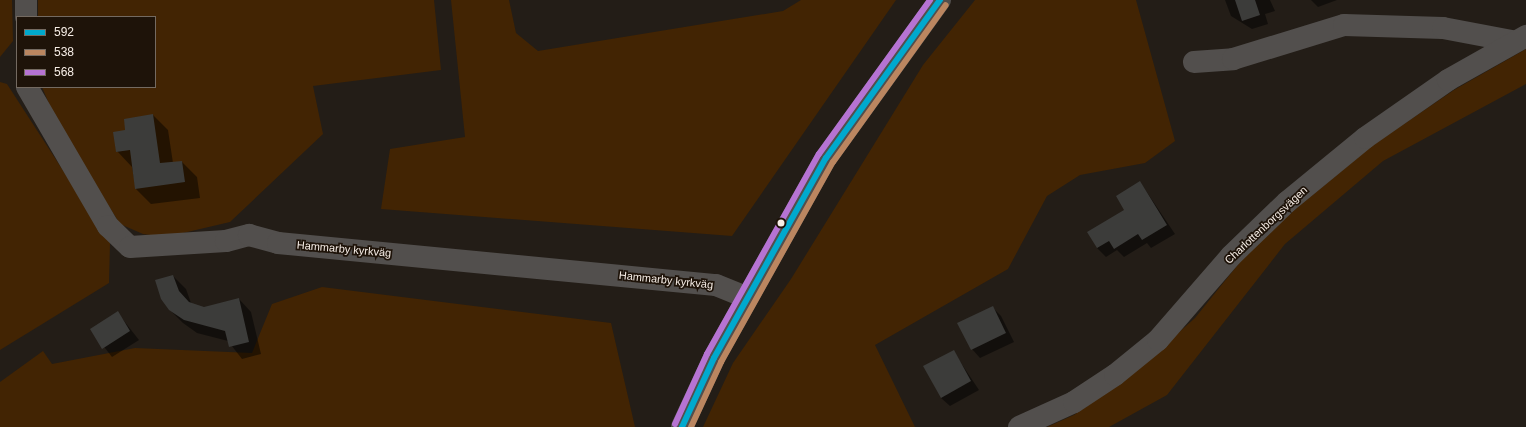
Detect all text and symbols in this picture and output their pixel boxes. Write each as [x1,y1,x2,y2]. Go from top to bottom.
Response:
legend [16,16,156,88]
text: 592 [54,25,74,39]
text: 538 [54,45,74,59]
text: 568 [54,65,74,79]
street label: Charlottenborgsvägen [1222,183,1310,267]
unlabelled marker [776,218,786,228]
street label: Hammarby kyrkväg [296,238,392,260]
street label: Hammarby kyrkväg [618,268,714,292]

